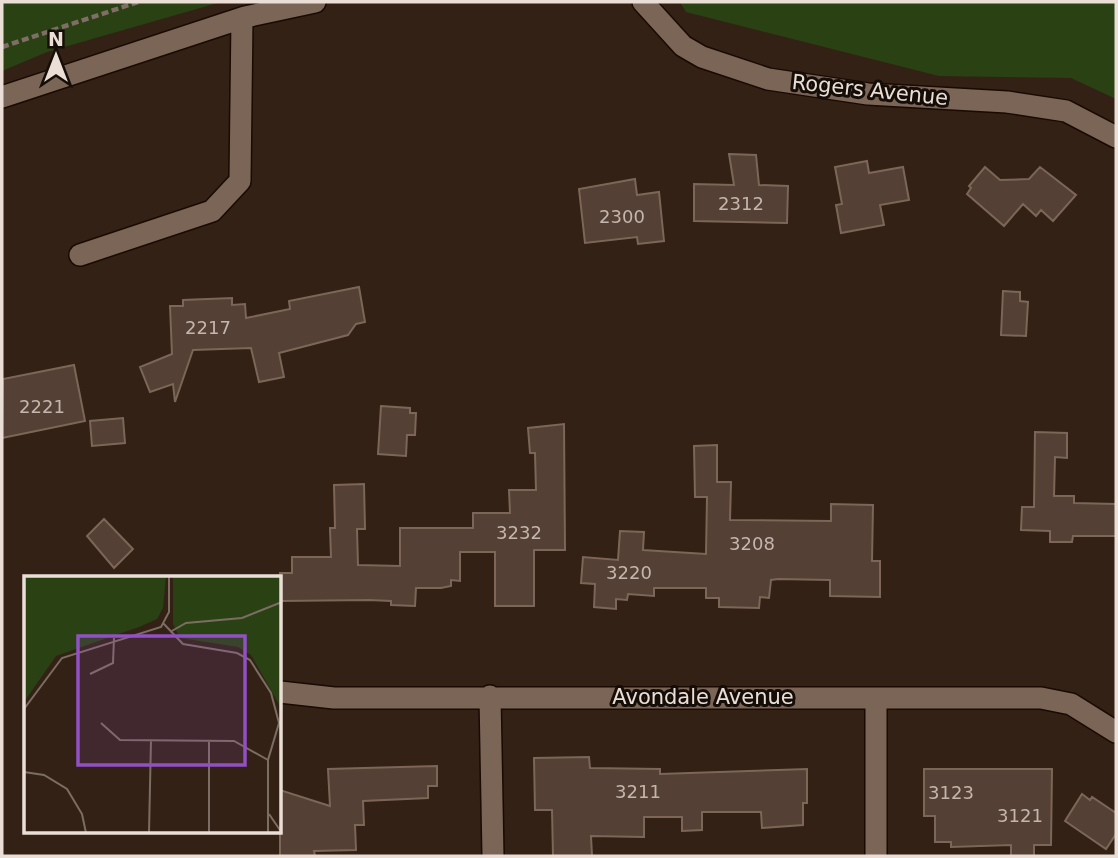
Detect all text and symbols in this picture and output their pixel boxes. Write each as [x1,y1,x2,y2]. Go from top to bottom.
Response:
north arrow [21,21,91,91]
text: N [48,28,64,50]
street label: Rogers Avenue [791,70,949,110]
house number: 2312 [718,193,764,214]
house number: 2300 [599,206,645,227]
house number: 2217 [185,317,231,338]
house number: 2221 [19,396,65,417]
house number: 3232 [496,522,542,543]
house number: 3208 [729,533,775,554]
house number: 3220 [606,562,652,583]
inset map [24,576,282,834]
street label: Avondale Avenue [612,685,794,709]
house number: 3211 [615,781,661,802]
house number: 3123 [928,782,974,803]
house number: 3121 [997,805,1043,826]

